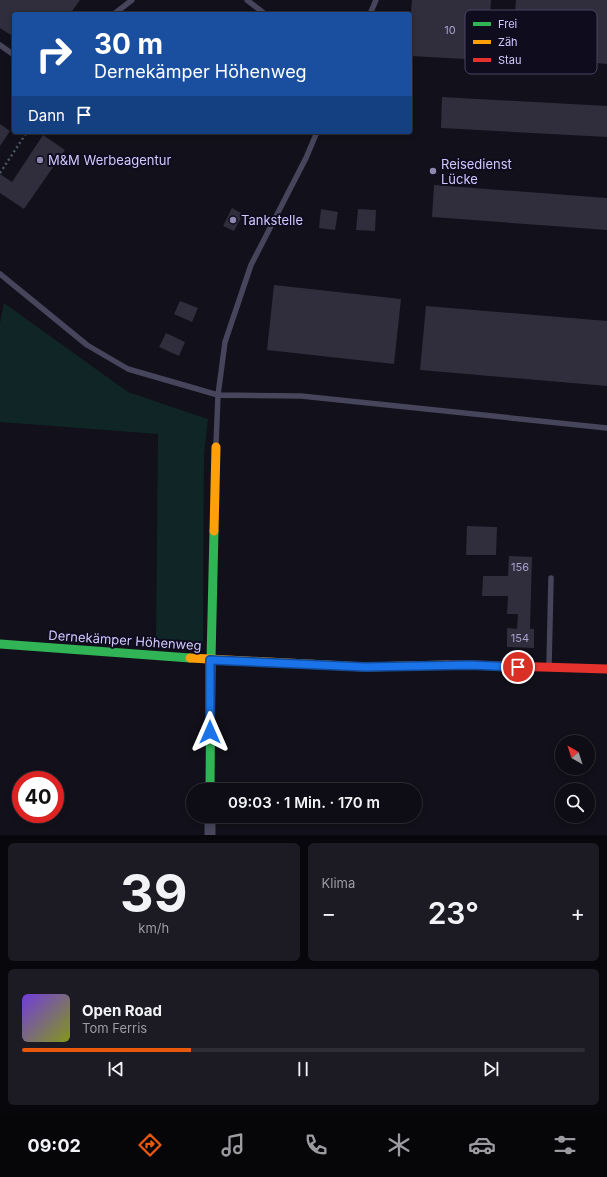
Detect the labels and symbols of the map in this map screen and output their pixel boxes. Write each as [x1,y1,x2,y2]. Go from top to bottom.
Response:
legend [465,10,597,74]
text: Frei [498,17,517,31]
house number: 10 [444,23,456,37]
text: Zäh [498,35,518,49]
text: Stau [498,53,521,67]
place label: M&M Werbeagentur [48,152,171,168]
marker: M&M Werbeagentur [35,155,45,165]
place label: Reisedienst Lücke [441,156,512,187]
marker: Reisedienst Lücke [428,166,438,176]
place label: Tankstelle [241,212,303,228]
marker: Tankstelle [228,215,238,225]
house number: 156 [511,560,529,574]
street label: Dernekämper Höhenweg [48,627,202,653]
house number: 154 [511,631,529,645]
pin [501,650,535,684]
position arrow [189,711,231,753]
north arrow [555,735,595,775]
speed limit sign: 40 [12,771,64,823]

